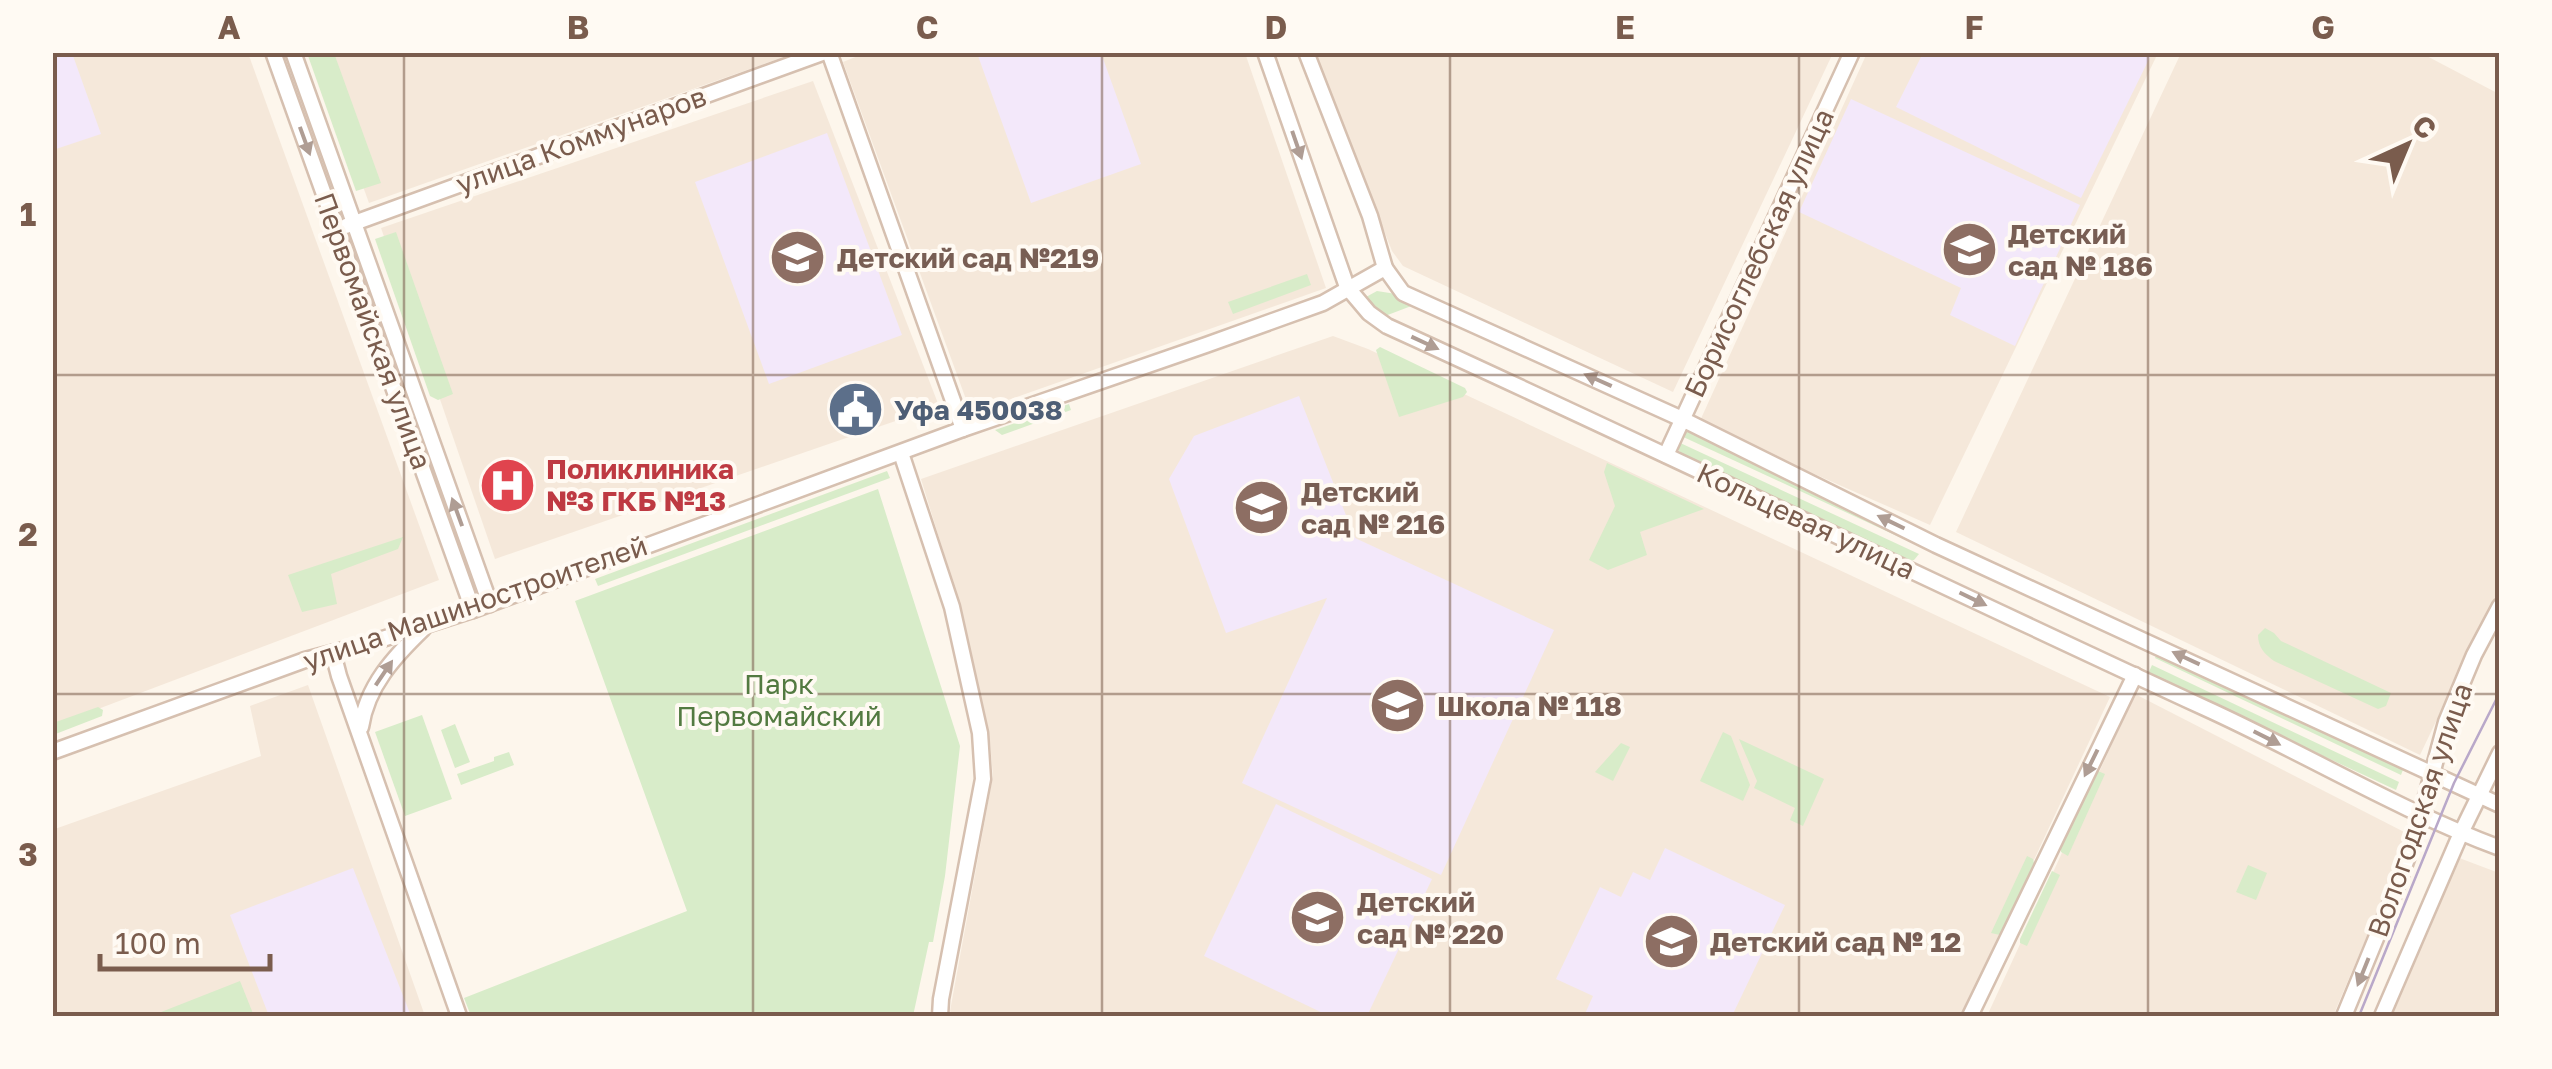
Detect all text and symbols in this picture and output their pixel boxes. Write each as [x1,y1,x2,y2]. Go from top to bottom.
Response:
text: A [218,8,241,46]
text: B [567,8,589,46]
text: C [916,8,938,46]
text: D [1265,8,1287,46]
text: E [1615,8,1635,46]
text: F [1964,8,1984,46]
text: G [2311,8,2335,46]
street label: улица Коммунаров [451,79,710,200]
north arrow [2357,95,2457,195]
street label: Борисоглебская улица [1677,103,1840,402]
text: С [2406,108,2443,145]
one-way arrow [298,127,313,157]
one-way arrow [1291,130,1306,160]
street label: Первомайская улица [308,188,439,474]
text: 1 [20,195,36,233]
place label: Детский сад № 186 [2008,217,2153,282]
school or university icon: Детский сад № 186 [1939,220,1999,280]
school or university icon: Детский сад №219 [768,228,828,288]
place label: Детский сад №219 [837,241,1099,274]
one-way arrow [1411,335,1440,352]
one-way arrow [1583,372,1612,389]
public building icon: Уфа 450038 [825,380,885,440]
place label: Уфа 450038 [894,393,1063,426]
place label: Поликлиника №3 ГКБ №13 [546,452,734,517]
hospital icon: Поликлиника №3 ГКБ №13 [477,455,537,515]
street label: Кольцевая улица [1692,456,1921,586]
place label: Детский сад № 216 [1301,475,1445,540]
school or university icon: Детский сад № 216 [1232,478,1292,538]
one-way arrow [449,497,464,527]
one-way arrow [1876,514,1905,531]
text: 2 [18,515,38,553]
street label: улица Машиностроителей [298,528,651,677]
one-way arrow [1959,591,1988,608]
one-way arrow [2171,650,2200,667]
one-way arrow [374,660,392,687]
park label: Парк Первомайский [676,667,882,732]
school or university icon: Школа № 118 [1368,676,1428,736]
street label: Вологодская улица [2361,679,2478,941]
place label: Школа № 118 [1437,689,1622,722]
one-way arrow [2252,729,2281,746]
one-way arrow [2083,749,2100,778]
text: 3 [18,835,38,873]
place label: Детский сад № 220 [1357,885,1504,950]
school or university icon: Детский сад № 220 [1288,888,1348,948]
scale bar [100,909,270,971]
school or university icon: Детский сад № 12 [1641,912,1701,972]
text: 100 m [115,925,201,961]
place label: Детский сад № 12 [1710,925,1961,958]
one-way arrow [2354,957,2370,987]

